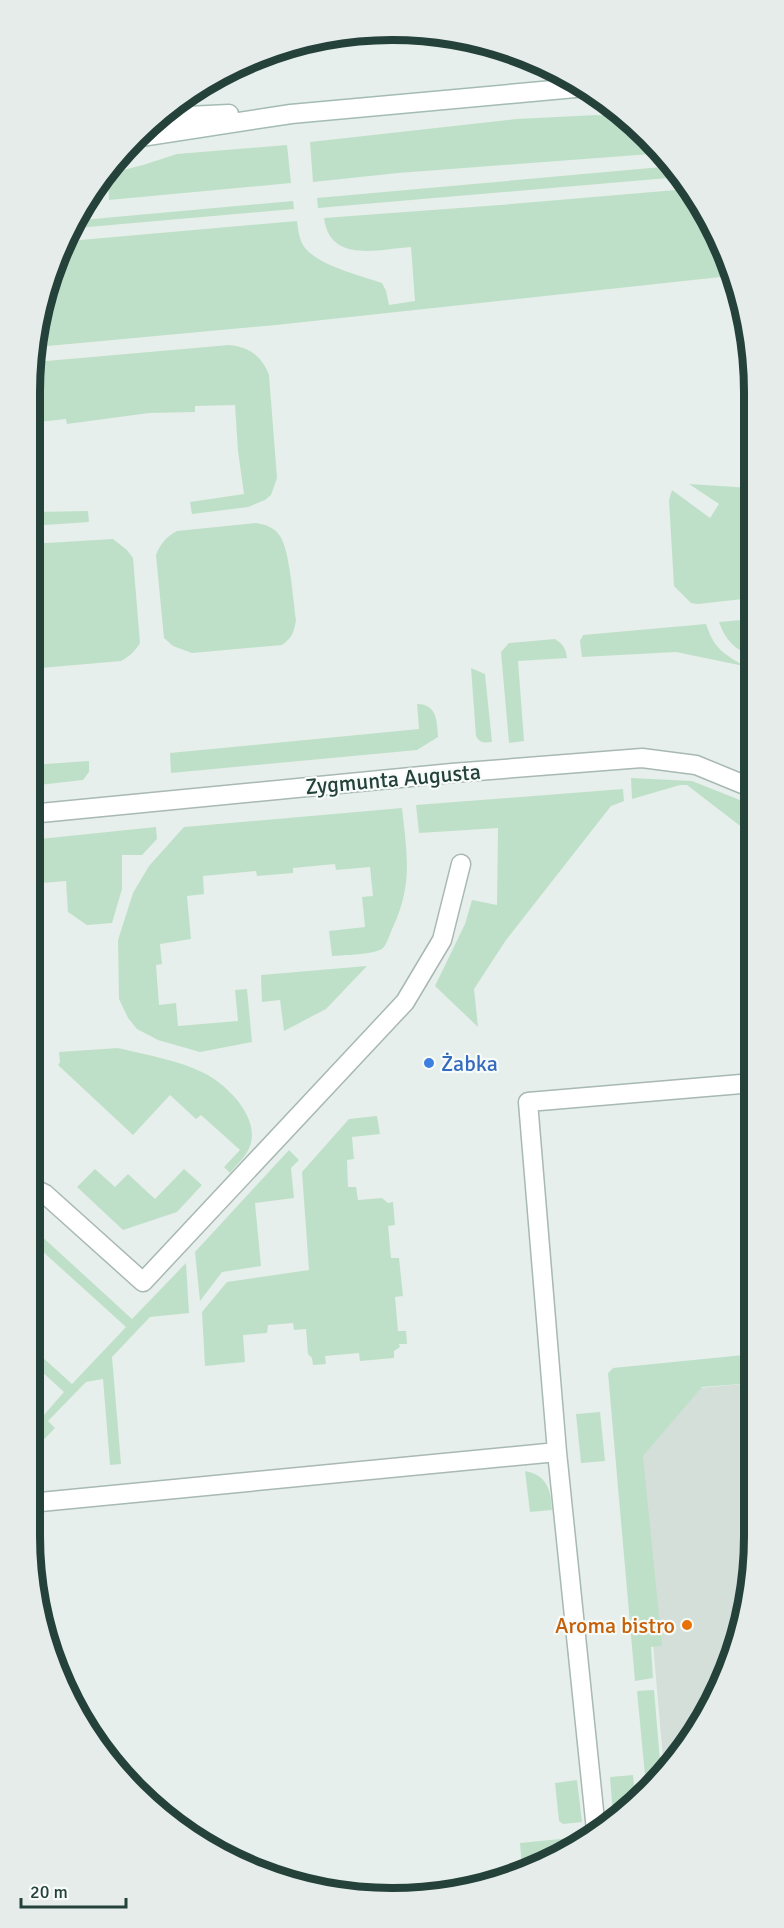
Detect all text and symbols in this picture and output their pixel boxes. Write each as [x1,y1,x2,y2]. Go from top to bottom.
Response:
street label: Zygmunta Augusta [304,758,482,800]
place label: Żabka [441,1050,498,1077]
marker: Żabka [422,1056,436,1070]
place label: Aroma bistro [555,1612,675,1639]
marker: Aroma bistro [680,1618,694,1632]
scale bar [21,1871,126,1909]
text: 20 m [30,1881,68,1903]

